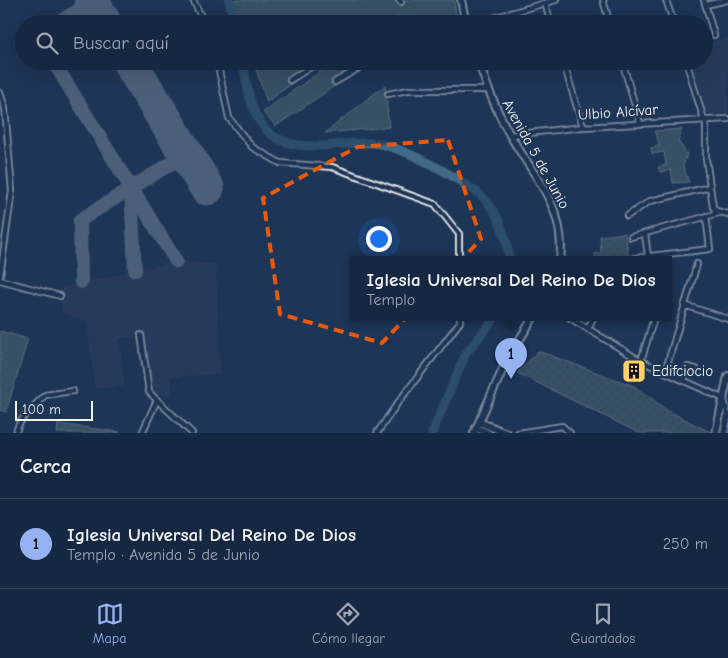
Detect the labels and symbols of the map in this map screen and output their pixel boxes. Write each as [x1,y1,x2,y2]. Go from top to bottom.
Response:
street label: Avenida 5 de Junio [498,96,574,212]
street label: Ulbio Alcívar [577,100,659,124]
your location [366,226,392,252]
pin: 1 [495,338,527,379]
building icon: Edifciocio [621,358,647,384]
place label: Edifciocio [652,362,713,380]
scale bar [15,398,92,421]

